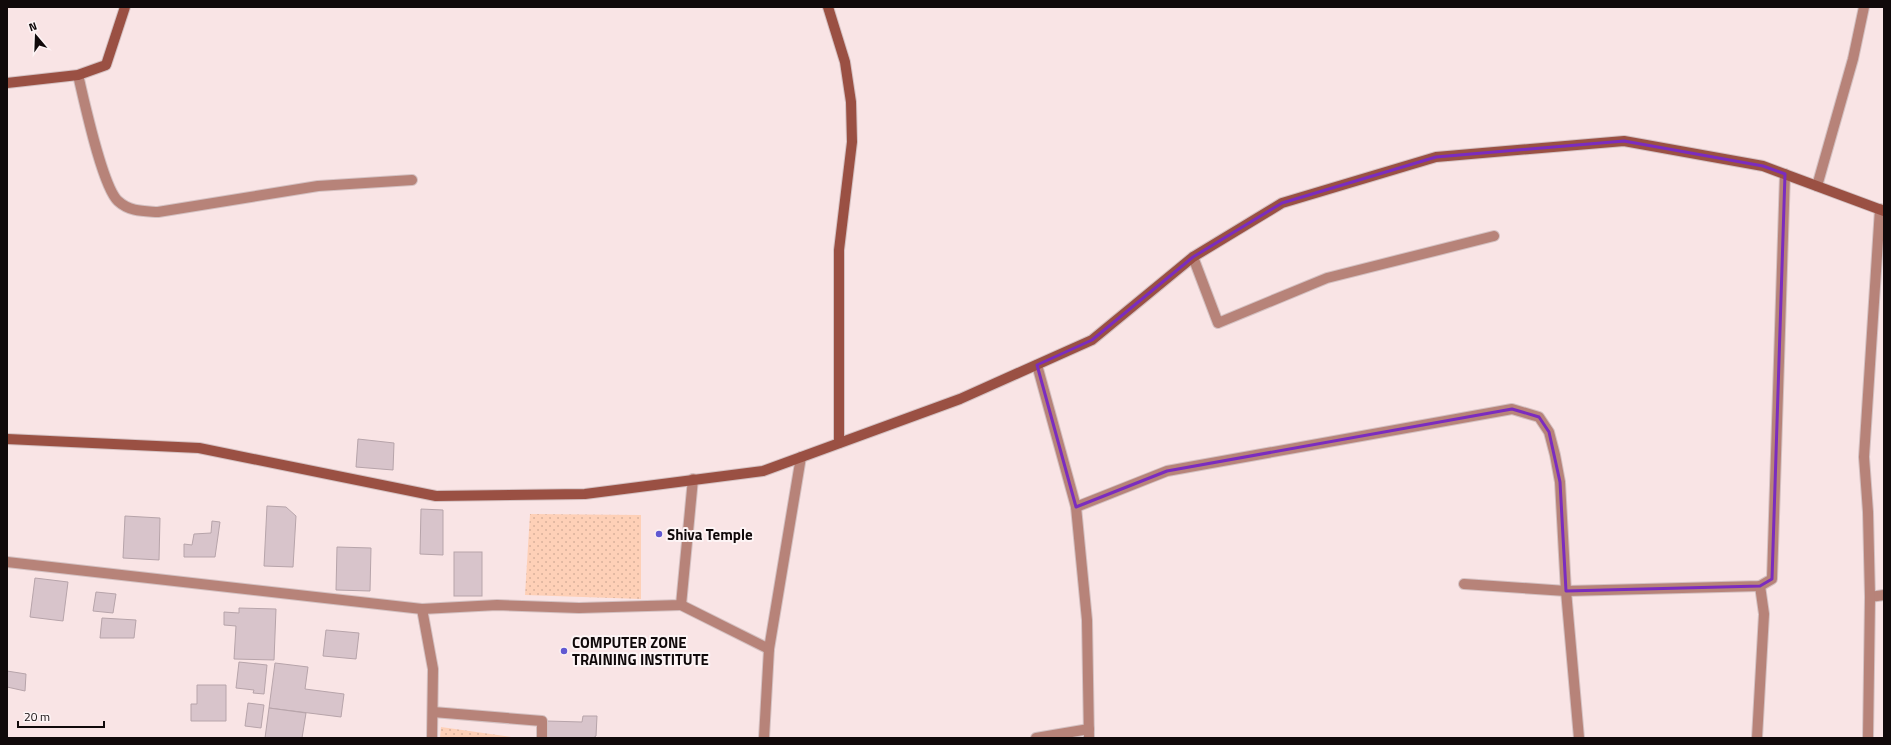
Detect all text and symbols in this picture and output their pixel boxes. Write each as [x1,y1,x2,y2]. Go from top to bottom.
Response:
north arrow [16,16,56,56]
text: N [27,18,39,35]
place label: Shiva Temple [667,523,753,546]
marker: Shiva Temple [654,529,664,539]
place label: COMPUTER ZONE TRAINING INSTITUTE [572,631,709,671]
marker: COMPUTER ZONE TRAINING INSTITUTE [559,646,569,656]
scale bar [18,703,104,729]
text: 20 m [24,707,50,726]

